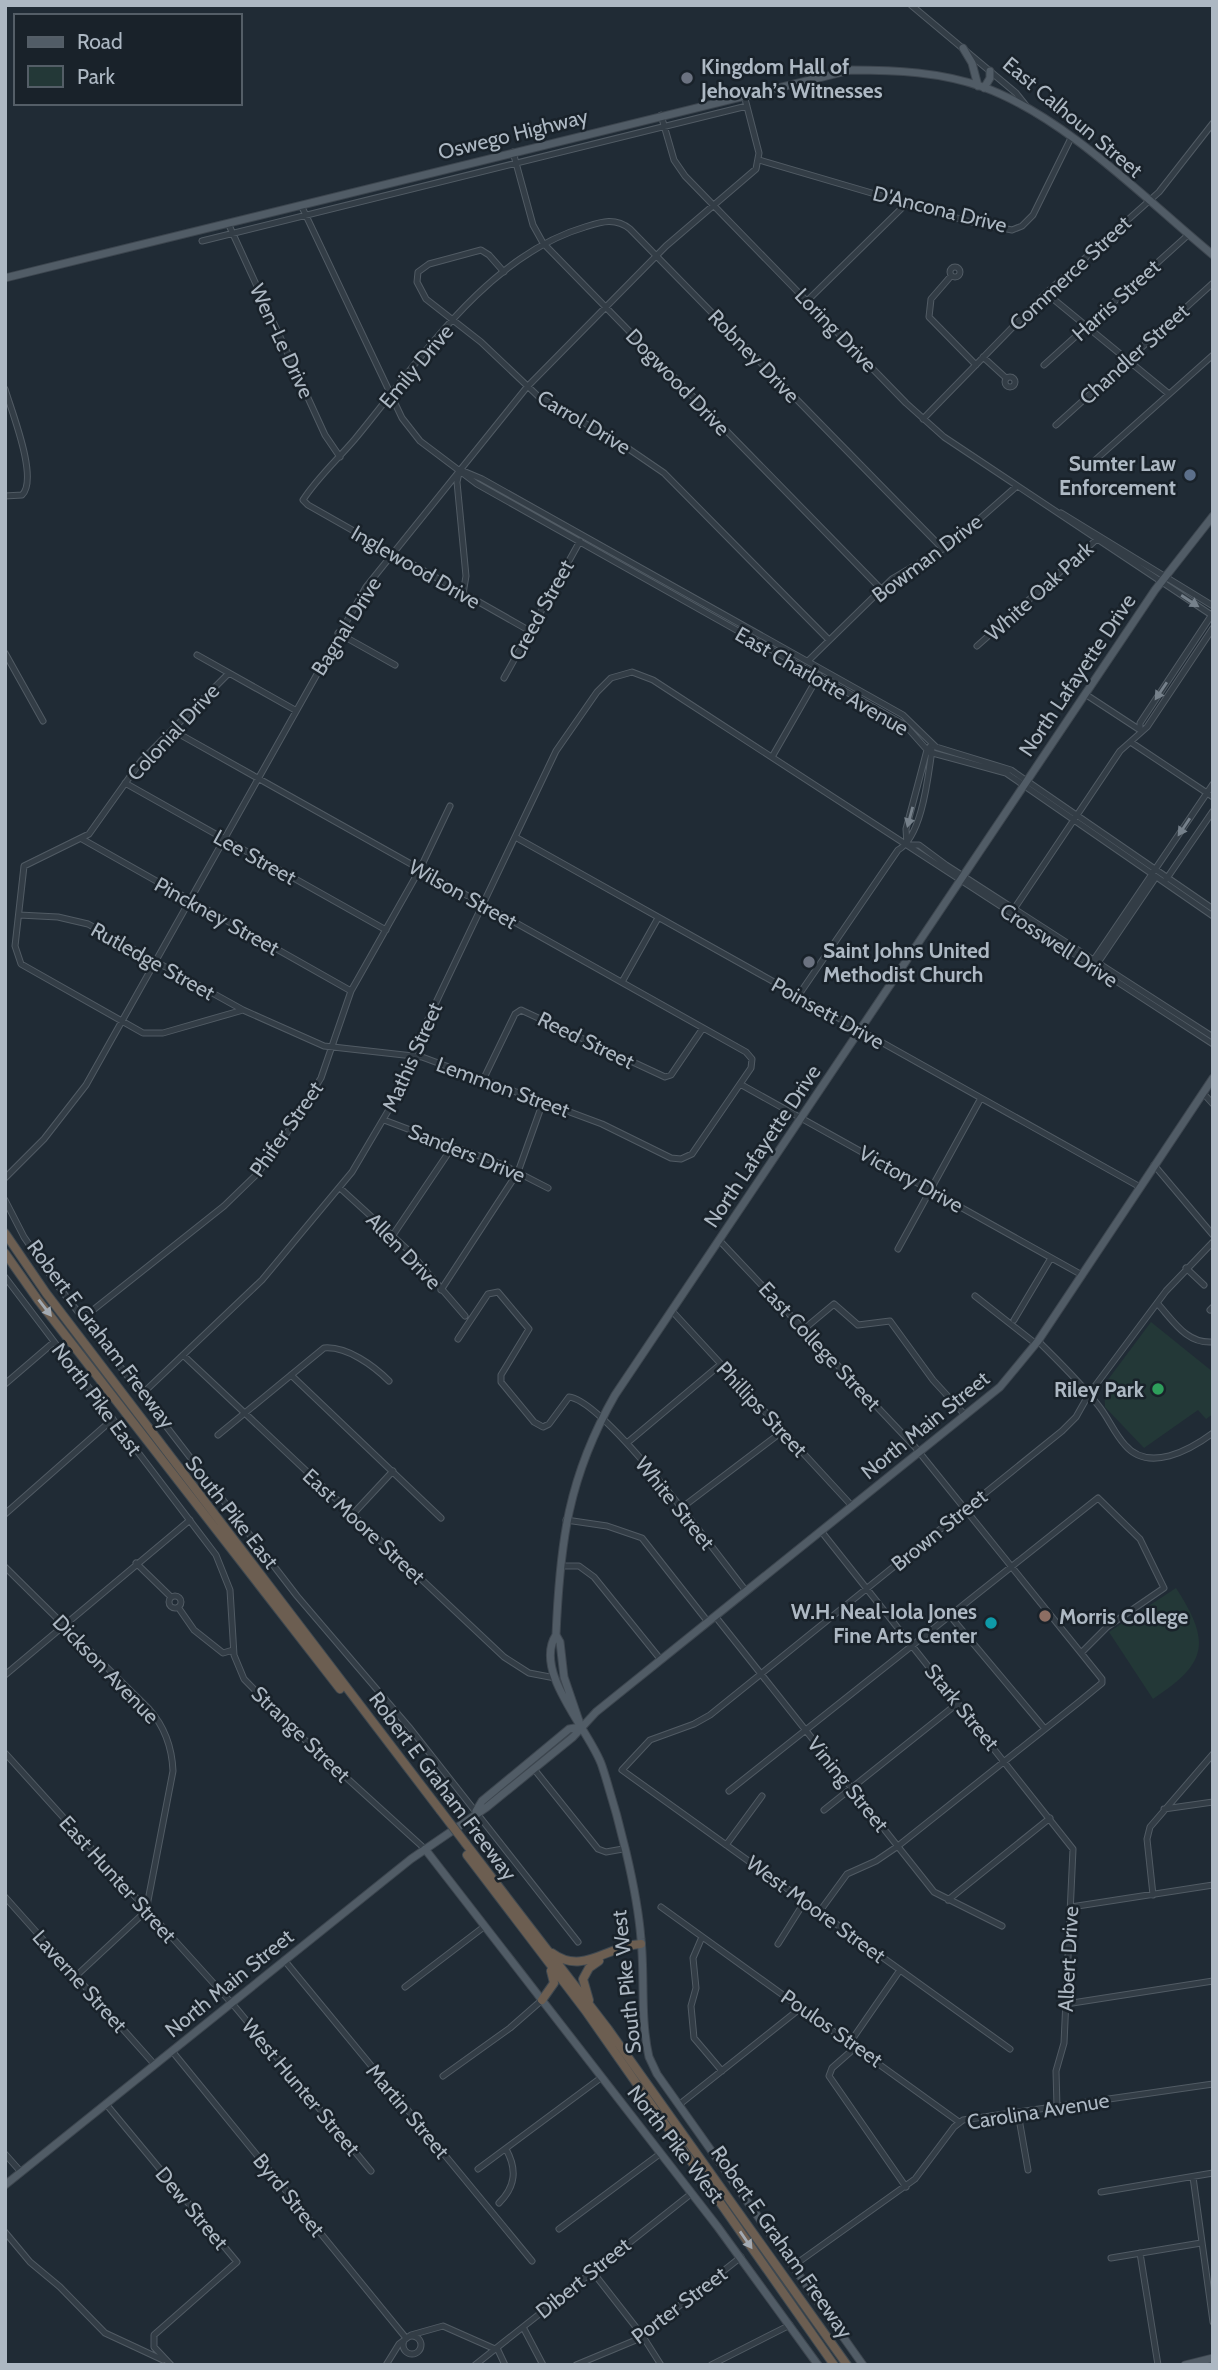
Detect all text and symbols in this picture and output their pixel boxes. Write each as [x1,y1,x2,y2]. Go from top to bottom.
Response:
legend [14,14,242,105]
text: Road [77,29,123,54]
street label: East Calhoun Street [998,51,1148,183]
place label: Kingdom Hall of Jehovah’s Witnesses [700,54,883,103]
text: Park [77,64,115,89]
marker: Kingdom Hall of Jehovah’s Witnesses [679,70,695,86]
street label: Oswego Highway [435,103,591,165]
street label: D'Ancona Drive [870,180,1010,238]
street label: Commerce Street [1004,210,1136,336]
street label: Harris Street [1067,254,1165,346]
street label: Wen-Le Drive [245,280,319,402]
street label: Loring Drive [790,283,882,377]
street label: Chandler Street [1074,298,1194,410]
street label: Robney Drive [703,304,805,408]
street label: Emily Drive [374,319,458,413]
street label: Dogwood Drive [621,323,735,441]
street label: Carrol Drive [533,384,635,460]
place label: Sumter Law Enforcement [1059,451,1177,500]
marker: Sumter Law Enforcement [1182,467,1198,483]
street label: Bowman Drive [867,508,987,607]
street label: Inglewood Drive [347,520,485,614]
street label: White Oak Park [980,536,1098,646]
street label: Creed Street [503,555,579,665]
street label: Bagnal Drive [306,572,386,680]
street label: North Lafayette Drive [1013,589,1141,761]
one-way arrow [1180,595,1199,608]
street label: East Charlotte Avenue [731,621,913,741]
street label: Colonial Drive [122,678,224,786]
one-way arrow [1155,681,1168,700]
one-way arrow [904,807,914,828]
one-way arrow [1177,818,1191,836]
street label: Lee Street [209,824,301,890]
street label: Wilson Street [405,854,521,934]
street label: Pinckney Street [150,871,284,961]
street label: Crosswell Drive [995,898,1123,993]
street label: Rutledge Street [87,917,219,1005]
place label: Saint Johns United Methodist Church [823,938,990,987]
marker: Saint Johns United Methodist Church [801,954,817,970]
street label: Poinsett Drive [767,972,889,1054]
street label: Mathis Street [377,998,447,1116]
street label: Reed Street [534,1006,638,1074]
street label: Lemmon Street [433,1051,573,1123]
street label: North Lafayette Drive [698,1060,826,1232]
street label: Phifer Street [244,1077,328,1181]
street label: Sanders Drive [405,1118,529,1188]
street label: Victory Drive [854,1140,968,1218]
street label: Allen Drive [361,1207,447,1295]
street label: Robert E Graham Freeway [22,1235,180,1433]
street label: East College Street [754,1276,886,1416]
one-way arrow [37,1299,52,1317]
street label: North Pike East [47,1338,147,1460]
street label: Phillips Street [712,1356,812,1462]
street label: North Main Street [856,1366,994,1484]
place label: Riley Park [1054,1377,1145,1402]
marker: Riley Park [1150,1381,1166,1397]
street label: South Pike East [180,1451,284,1573]
street label: White Street [630,1452,720,1554]
street label: East Moore Street [298,1463,430,1589]
street label: Brown Street [886,1484,992,1576]
place label: W.H. Neal-Iola Jones Fine Arts Center [791,1599,977,1648]
place label: Morris College [1059,1604,1188,1629]
marker: Morris College [1037,1608,1053,1624]
street label: Dickson Avenue [48,1609,164,1729]
marker: W.H. Neal-Iola Jones Fine Arts Center [983,1615,999,1631]
street label: Stark Street [920,1659,1004,1755]
street label: Strange Street [247,1681,355,1787]
street label: Robert E Graham Freeway [364,1687,522,1885]
street label: Vining Street [802,1731,894,1837]
street label: East Hunter Street [54,1810,182,1948]
street label: West Moore Street [741,1850,891,1968]
street label: Albert Drive [1053,1905,1083,2012]
street label: South Pike West [606,1909,646,2055]
street label: North Main Street [160,1924,298,2042]
street label: Laverne Street [28,1925,132,2037]
street label: Poulos Street [776,1984,888,2072]
street label: West Hunter Street [237,2014,365,2160]
street label: Martin Street [361,2059,455,2163]
street label: North Pike West [622,2080,730,2208]
street label: Carolina Avenue [965,2087,1111,2135]
street label: Robert E Graham Freeway [706,2141,858,2343]
street label: Byrd Street [248,2148,330,2242]
street label: Dew Street [150,2162,234,2254]
one-way arrow [739,2231,753,2249]
street label: Dibert Street [531,2232,635,2324]
street label: Porter Street [626,2261,732,2349]

